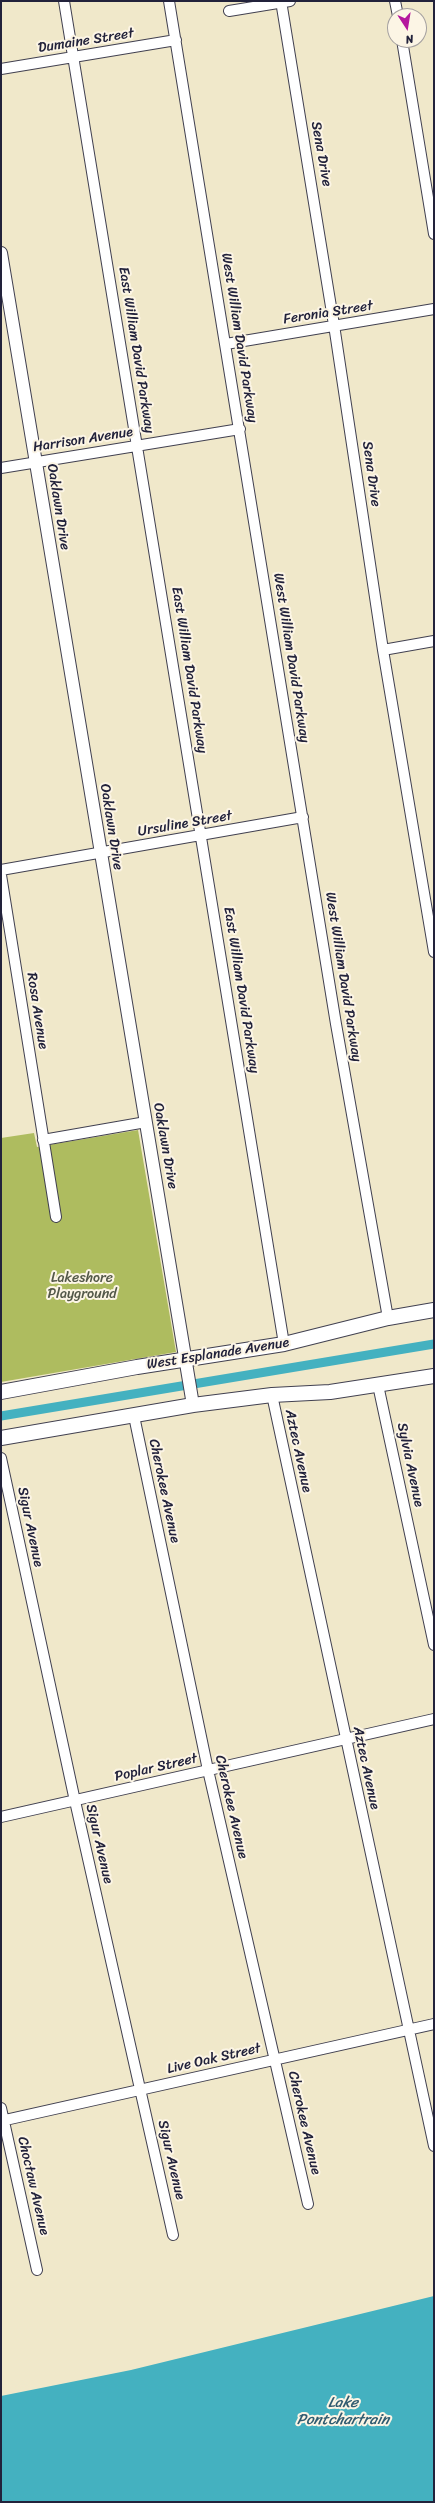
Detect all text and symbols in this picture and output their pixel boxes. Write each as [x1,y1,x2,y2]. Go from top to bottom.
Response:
north arrow [387,8,427,48]
street label: Dumaine Street [37,25,135,57]
text: N [404,29,415,49]
street label: Sena Drive [307,120,335,188]
street label: West William David Parkway [217,252,261,424]
street label: East William David Parkway [115,266,157,434]
street label: Feronia Street [282,298,374,328]
street label: Harrison Avenue [32,424,134,456]
street label: Sena Drive [358,440,384,508]
street label: Oaklawn Drive [43,463,73,551]
street label: West William David Parkway [269,572,313,744]
street label: East William David Parkway [168,586,210,754]
street label: Oaklawn Drive [96,783,126,871]
street label: Ursuline Street [137,807,233,841]
street label: West William David Parkway [321,891,365,1063]
street label: East William David Parkway [220,906,262,1074]
street label: Rosa Avenue [23,971,51,1051]
street label: Oaklawn Drive [149,1102,181,1190]
park label: Lakeshore Playground [47,1270,117,1302]
street label: West Esplanade Avenue [146,1334,290,1374]
street label: Aztec Avenue [281,1408,315,1494]
street label: Sylvia Avenue [393,1421,427,1509]
street label: Cherokee Avenue [145,1437,183,1545]
street label: Sigur Avenue [13,1485,47,1569]
street label: Aztec Avenue [349,1725,383,1811]
street label: Poplar Street [113,1750,199,1786]
street label: Cherokee Avenue [211,1754,251,1860]
street label: Sigur Avenue [82,1803,116,1885]
street label: Live Oak Street [166,2040,262,2078]
street label: Cherokee Avenue [284,2070,324,2176]
street label: Sigur Avenue [154,2119,188,2201]
street label: Choctaw Avenue [13,2135,53,2237]
water label: Lake Pontchartrain [297,2394,389,2429]

